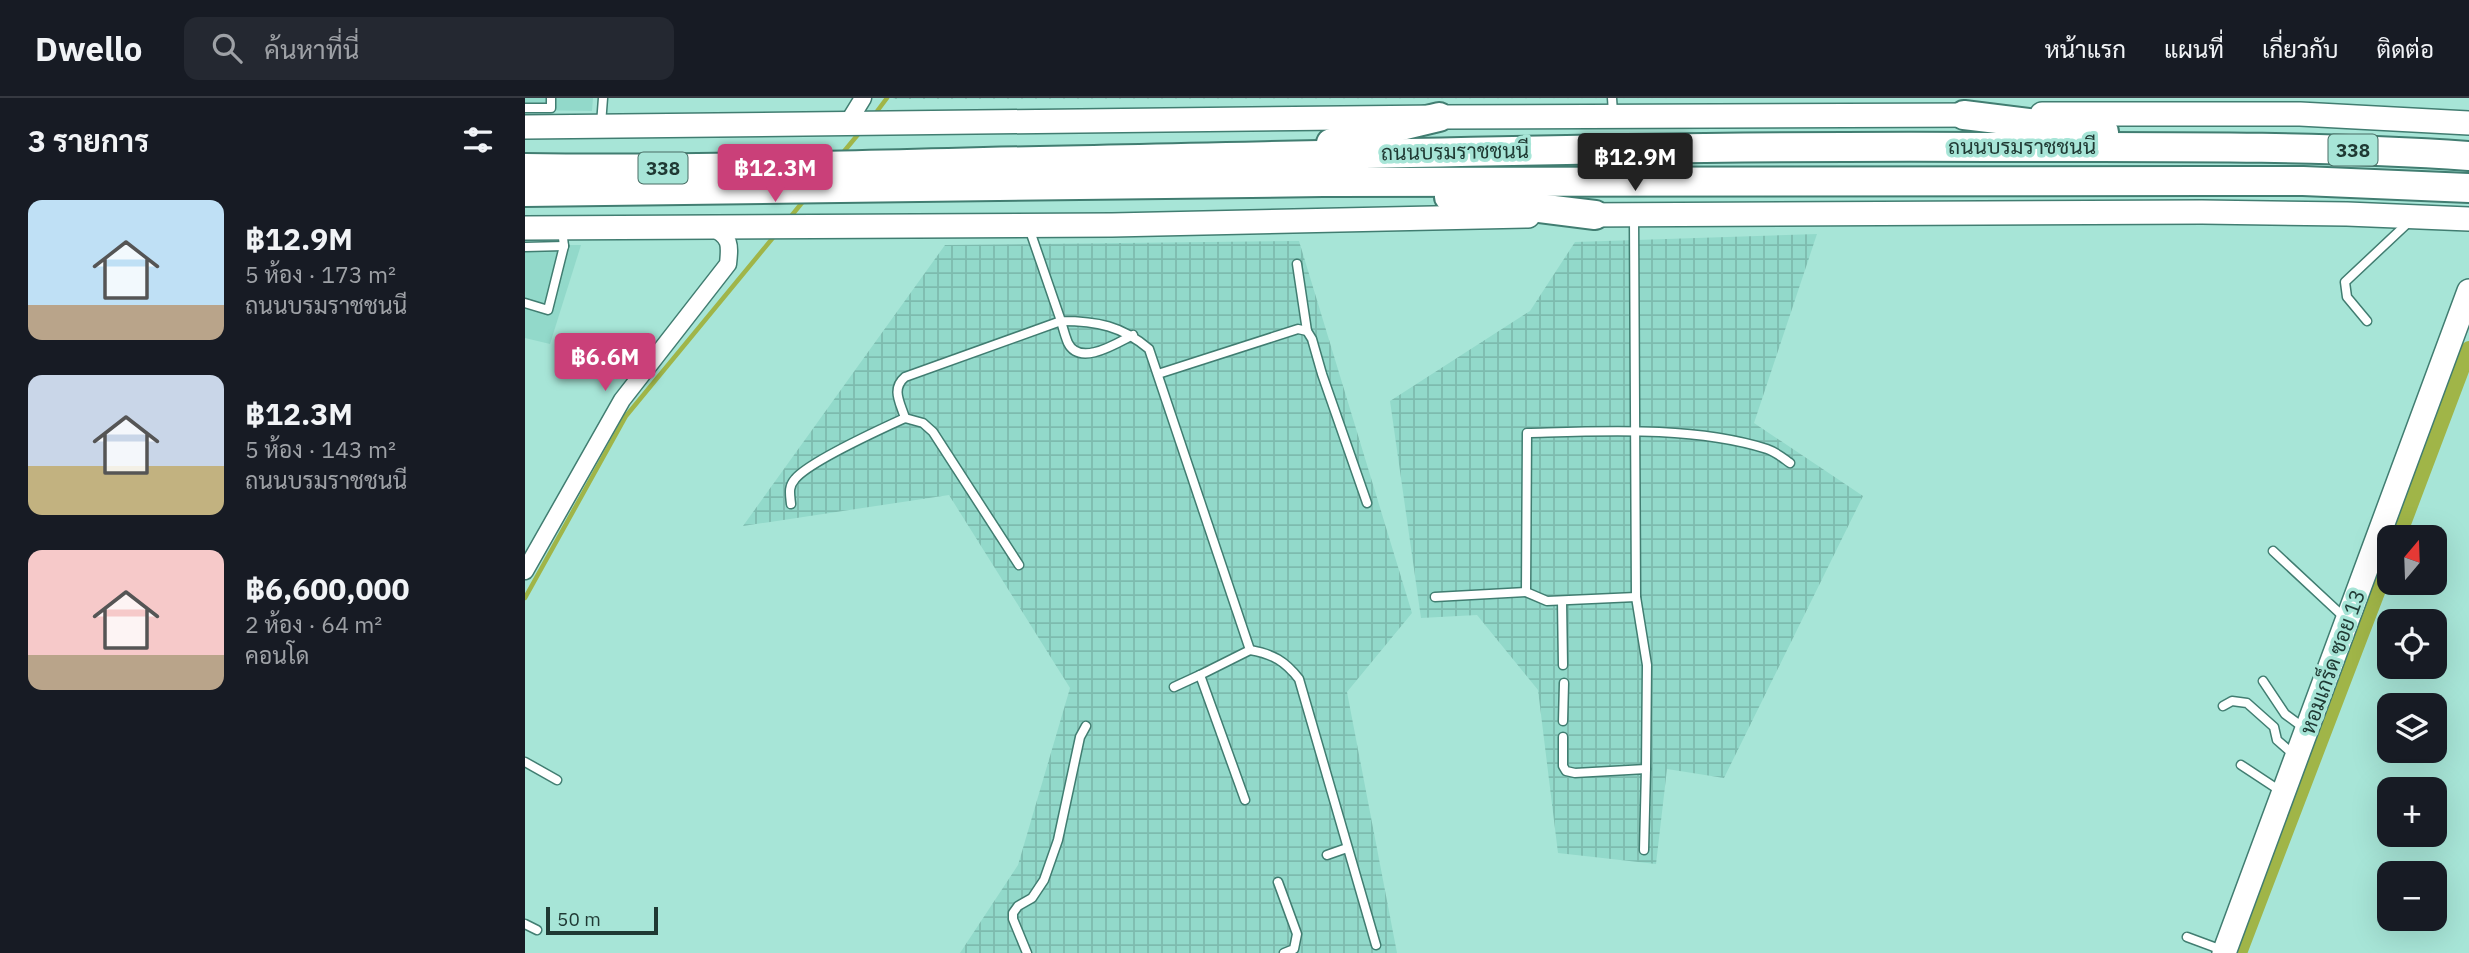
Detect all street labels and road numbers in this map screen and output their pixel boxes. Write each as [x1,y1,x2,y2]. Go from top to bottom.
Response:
street label: ถนนบรมราชชนนี [1948,132,2096,160]
road number: 338 [2329,134,2378,166]
street label: ถนนบรมราชชนนี [1381,136,1529,166]
road number: 338 [639,152,687,184]
street label: หอมเกร็ด ซอย 13 [2293,585,2371,738]

